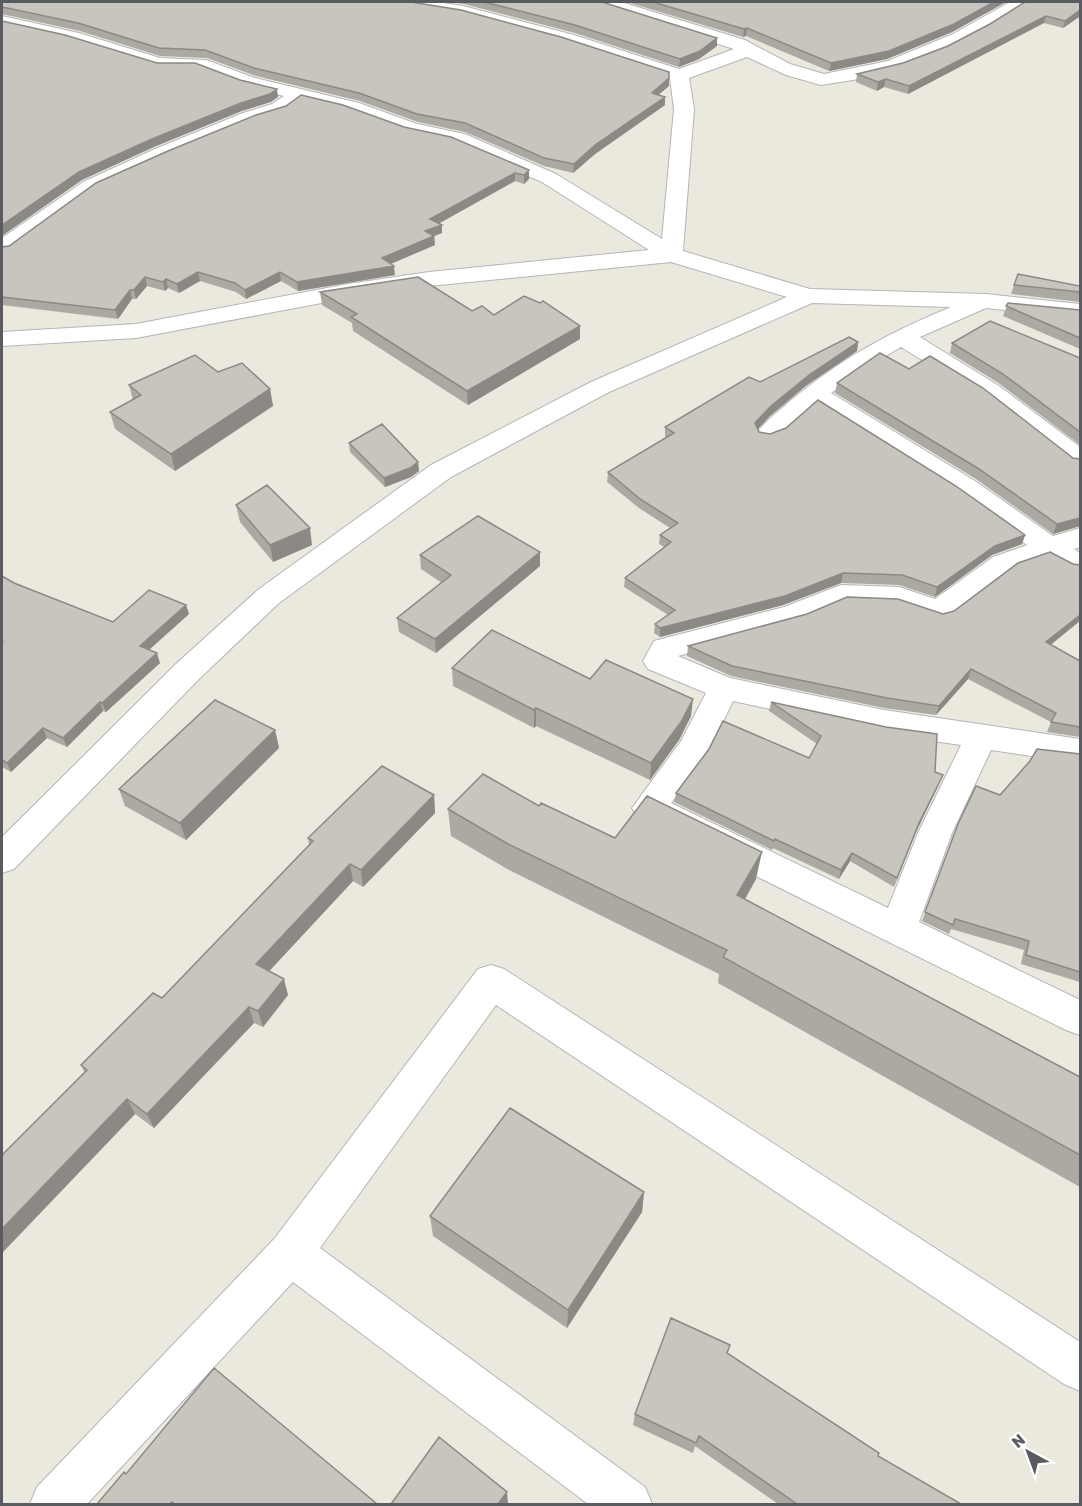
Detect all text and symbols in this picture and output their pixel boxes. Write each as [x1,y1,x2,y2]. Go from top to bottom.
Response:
north arrow [998,1422,1058,1482]
text: N [1008,1430,1029,1452]

